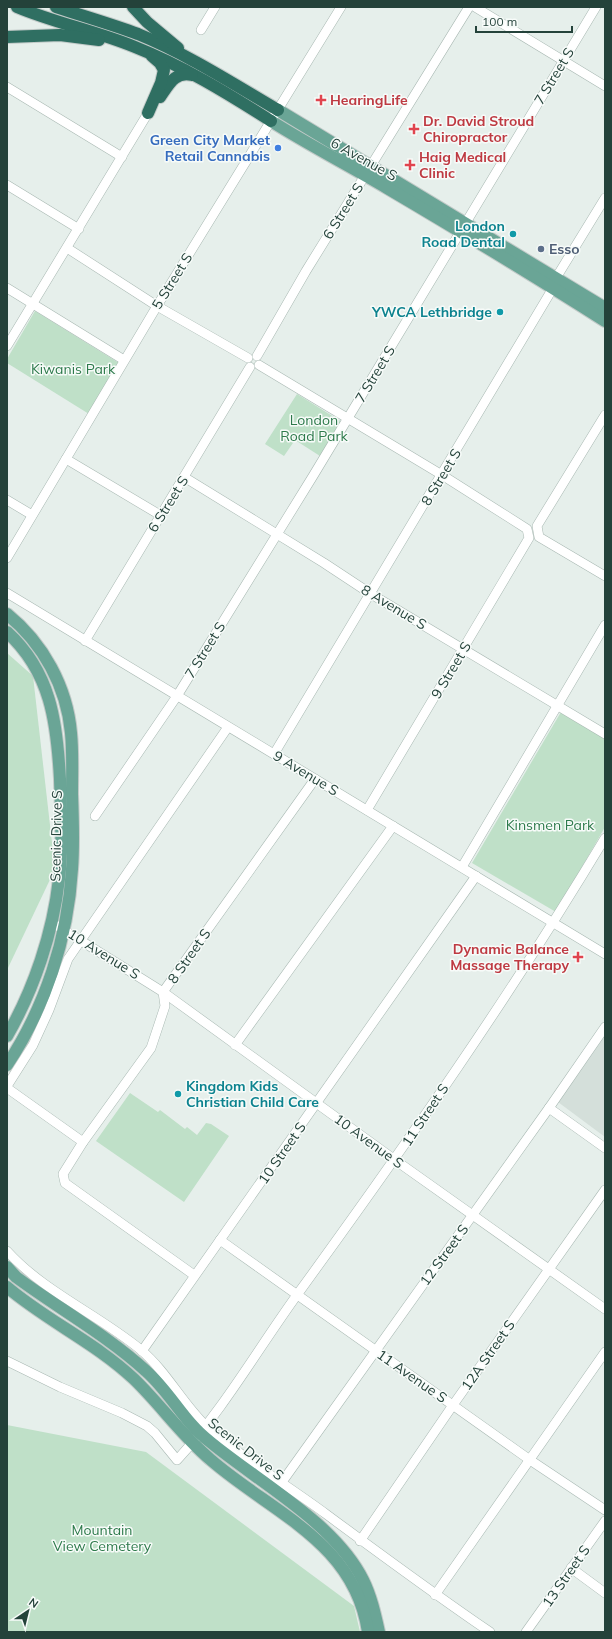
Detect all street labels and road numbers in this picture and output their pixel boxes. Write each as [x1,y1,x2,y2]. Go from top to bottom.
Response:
street label: 7 Street S [530,44,578,108]
street label: 6 Avenue S [328,133,401,185]
street label: 6 Street S [319,179,368,243]
street label: 5 Street S [148,249,197,313]
street label: 7 Street S [351,342,399,406]
street label: 8 Street S [417,445,465,509]
street label: 6 Street S [144,472,193,536]
street label: 8 Avenue S [358,580,430,634]
street label: 7 Street S [181,618,230,682]
street label: 9 Street S [427,638,475,702]
street label: 9 Avenue S [270,746,342,800]
street label: Scenic Drive S [46,790,66,882]
street label: 10 Avenue S [65,925,144,983]
street label: 8 Street S [164,925,215,987]
street label: 11 Street S [398,1080,453,1150]
street label: 10 Avenue S [331,1110,408,1172]
street label: 10 Street S [254,1118,310,1187]
street label: 12 Street S [416,1221,472,1289]
street label: 12A Street S [457,1316,519,1394]
street label: 11 Avenue S [373,1345,451,1407]
street label: Scenic Drive S [204,1414,288,1484]
street label: 13 Street S [538,1541,594,1610]

